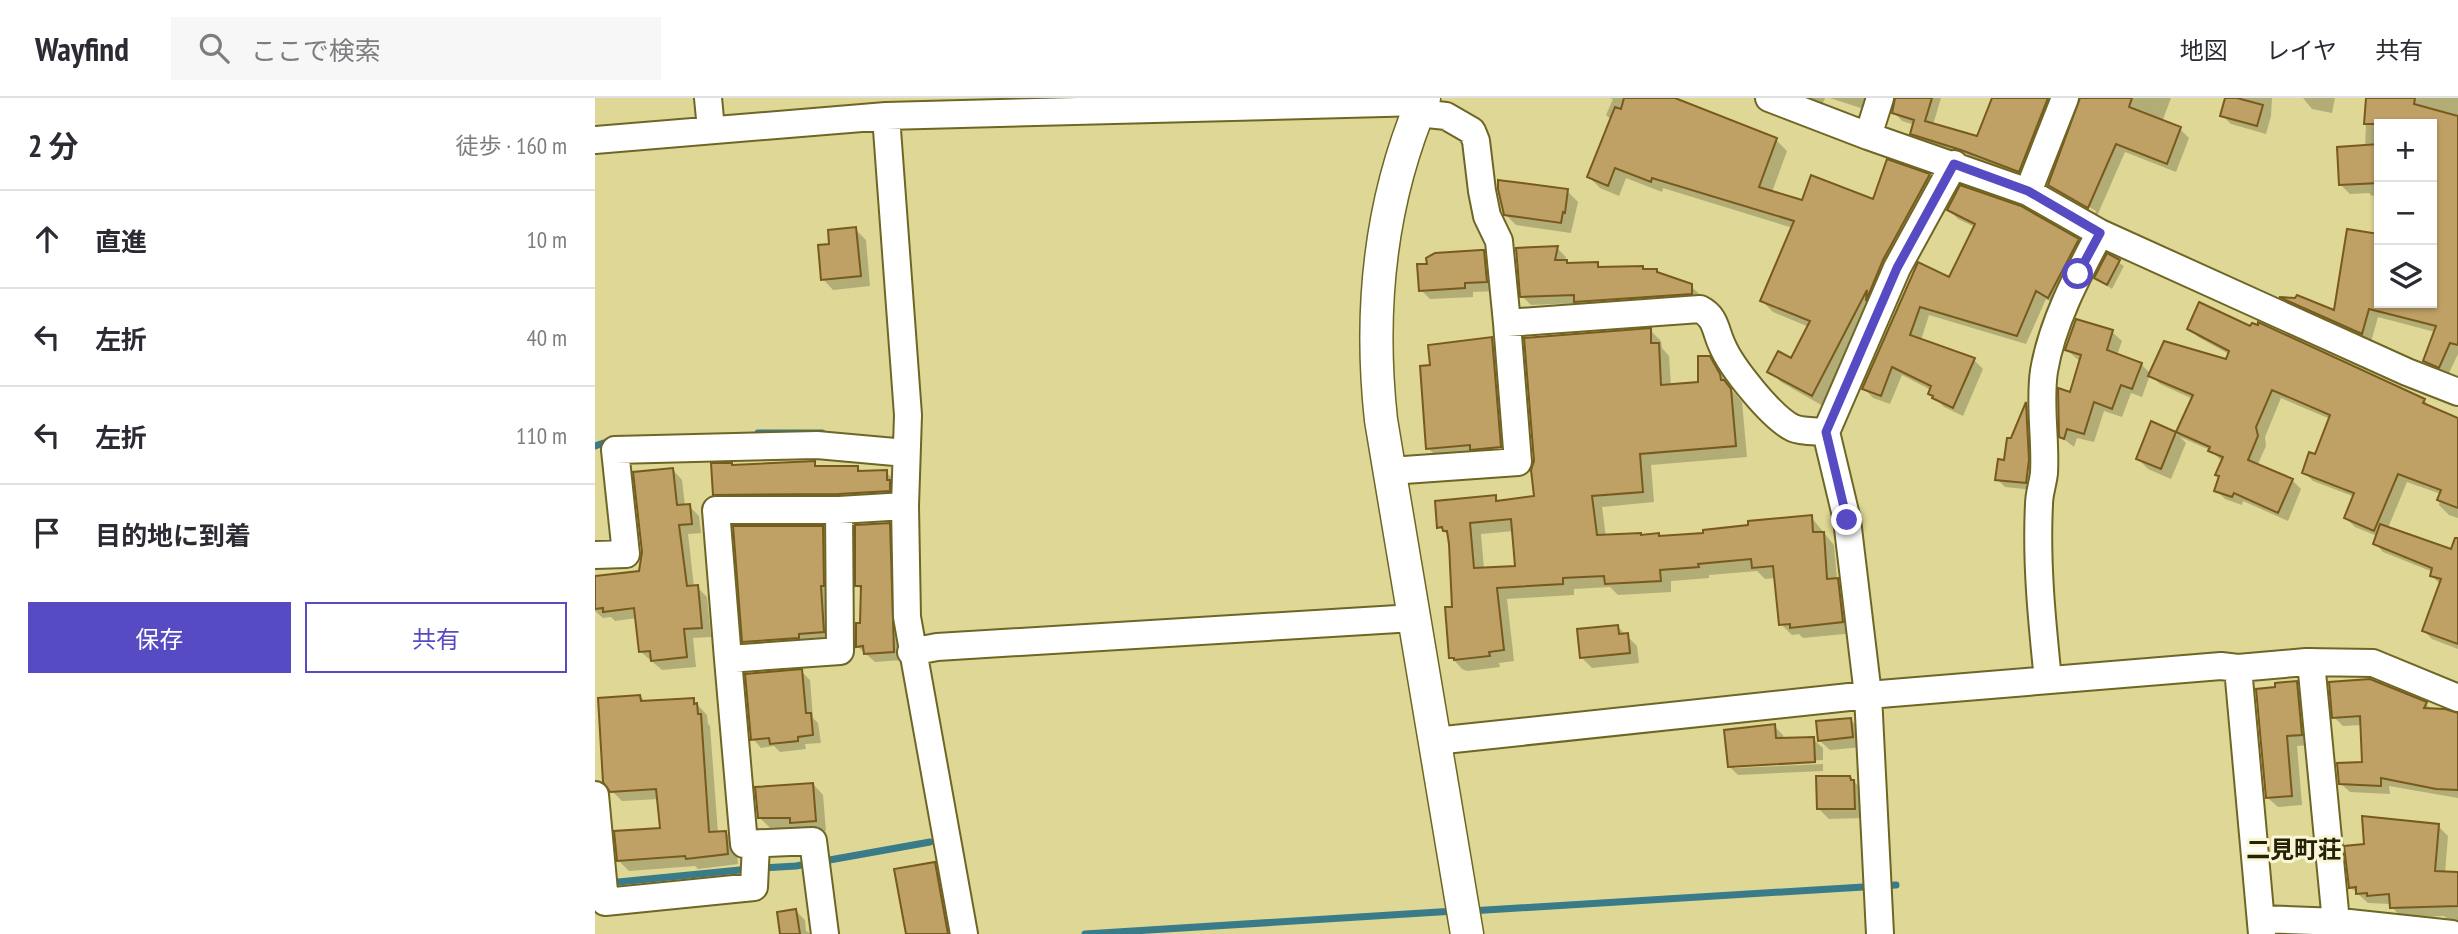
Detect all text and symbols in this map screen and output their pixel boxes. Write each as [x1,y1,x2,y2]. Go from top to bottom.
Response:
search box [171,17,661,80]
text: Wayfind [35,27,129,70]
icon: search [195,29,233,67]
text: ここで検索 [251,34,381,67]
text: 地図 [2180,35,2228,66]
text: レイヤ [2266,35,2337,66]
text: 共有 [2375,35,2423,66]
map controls [2374,119,2437,308]
button: + [2374,119,2437,182]
text: 2 分 [28,126,79,165]
text: 徒歩 · 160 m [455,131,567,160]
button: − [2374,182,2437,245]
icon: ahead [28,220,66,258]
text: 直進 [95,225,147,258]
text: 10 m [526,225,567,254]
button: layers [2374,245,2437,308]
route start [2062,258,2093,289]
icon: left [28,318,66,356]
text: 左折 [95,323,147,356]
text: 40 m [526,323,567,352]
icon: left [28,416,66,454]
text: 左折 [95,421,147,454]
text: 110 m [516,421,567,450]
route end [1831,504,1862,535]
icon: arrive [28,514,66,552]
text: 目的地に到着 [95,519,251,552]
button: 保存 [28,602,291,673]
button: 共有 [305,602,567,673]
district label: 二見町荘 [2246,834,2342,865]

